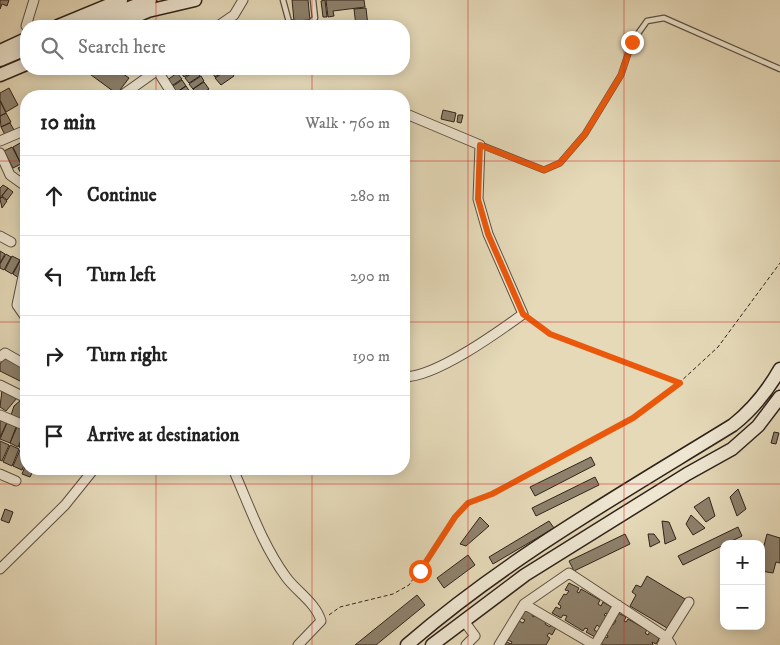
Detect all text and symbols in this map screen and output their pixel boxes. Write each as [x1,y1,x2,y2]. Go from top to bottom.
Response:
search box [20,20,410,75]
route end [621,31,644,54]
icon: search [38,34,66,62]
text: Search here [78,36,166,59]
text: 10 min [40,110,96,136]
text: Walk · 760 m [305,113,390,133]
icon: ahead [40,182,68,210]
text: Continue [87,184,157,207]
text: 280 m [350,186,390,206]
icon: left [40,262,68,290]
text: Turn left [87,264,156,287]
text: 290 m [350,266,390,286]
icon: right [40,342,68,370]
text: Turn right [87,344,167,367]
text: 190 m [352,346,390,366]
icon: arrive [40,422,68,450]
text: Arrive at destination [87,424,239,447]
map controls [720,540,765,630]
button: + [720,540,765,585]
route start [409,560,432,583]
button: − [720,585,765,630]

